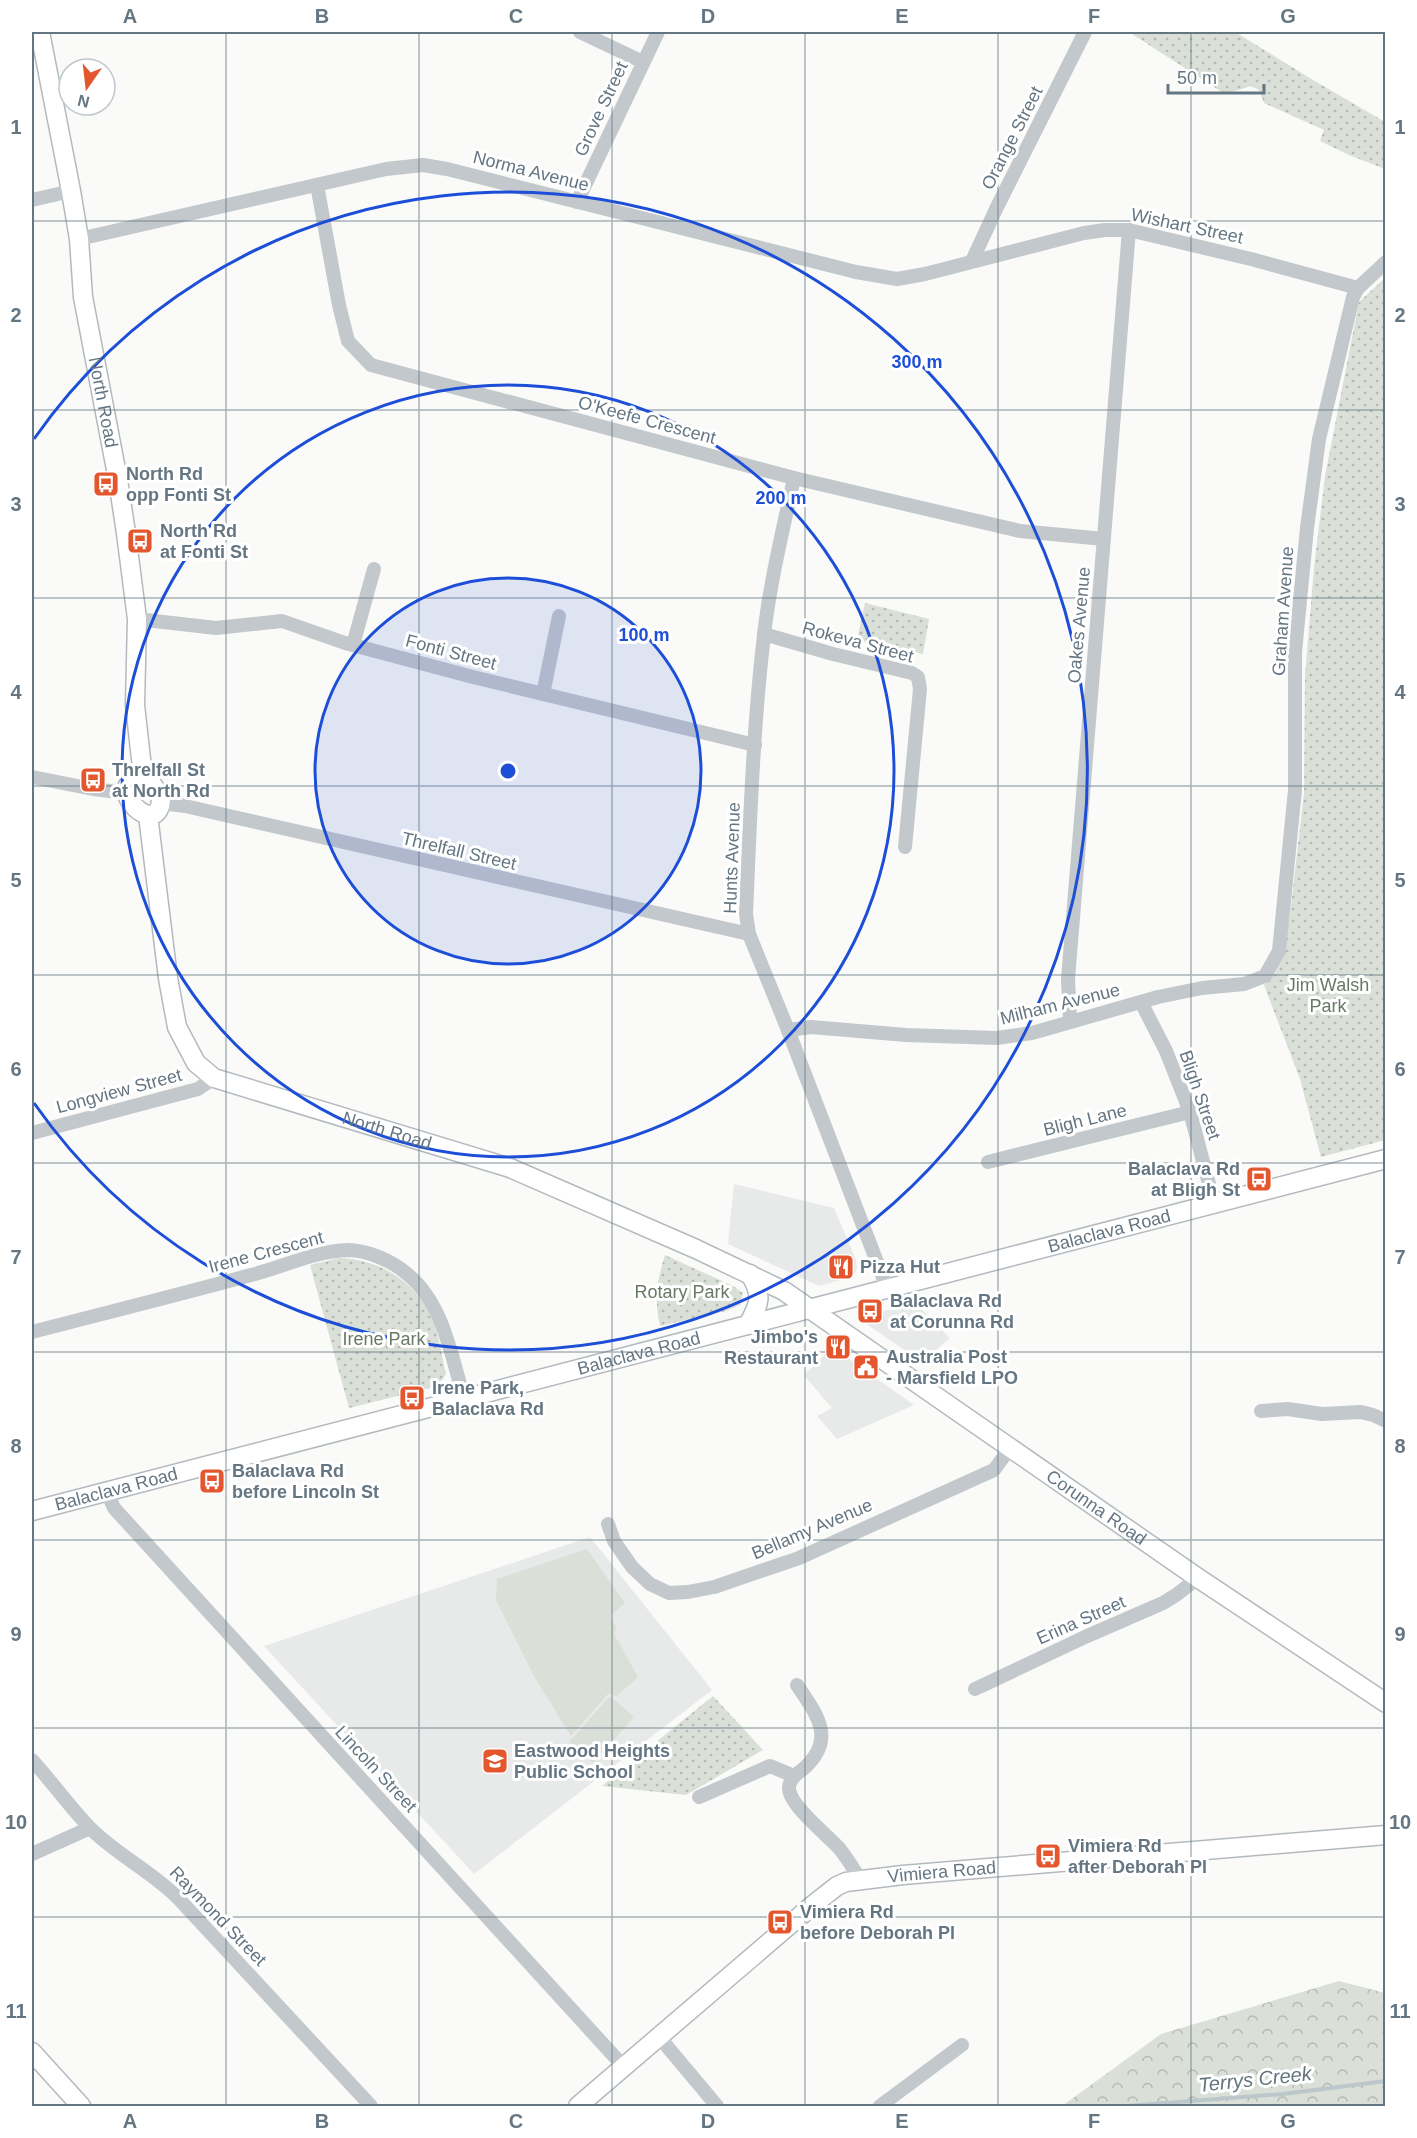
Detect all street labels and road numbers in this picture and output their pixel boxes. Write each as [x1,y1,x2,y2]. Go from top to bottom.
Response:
street label: Grove Street [570,59,632,159]
street label: Orange Street [977,83,1047,193]
street label: Norma Avenue [471,147,591,195]
street label: Wishart Street [1129,204,1245,248]
street label: North Road [85,355,122,449]
street label: O'Keefe Crescent [576,392,718,448]
street label: Graham Avenue [1268,546,1298,676]
street label: Oakes Avenue [1064,566,1094,684]
street label: Rokeva Street [800,618,916,666]
street label: Fonti Street [403,630,499,674]
street label: Hunts Avenue [720,802,744,914]
street label: Threlfall Street [400,828,518,874]
street label: Milham Avenue [998,979,1122,1029]
street label: Bligh Street [1175,1048,1225,1142]
street label: Longview Street [54,1065,184,1117]
street label: Bligh Lane [1041,1100,1129,1140]
street label: North Road [340,1108,434,1154]
street label: Balaclava Road [1046,1205,1173,1257]
street label: Irene Crescent [206,1227,326,1277]
street label: Balaclava Road [575,1328,702,1379]
street label: Balaclava Road [53,1464,180,1515]
street label: Corunna Road [1043,1466,1150,1549]
street label: Bellamy Avenue [749,1495,875,1563]
street label: Erina Street [1034,1592,1128,1648]
street label: Lincoln Street [331,1722,421,1816]
street label: Vimiera Road [886,1857,997,1887]
street label: Raymond Street [166,1862,270,1970]

